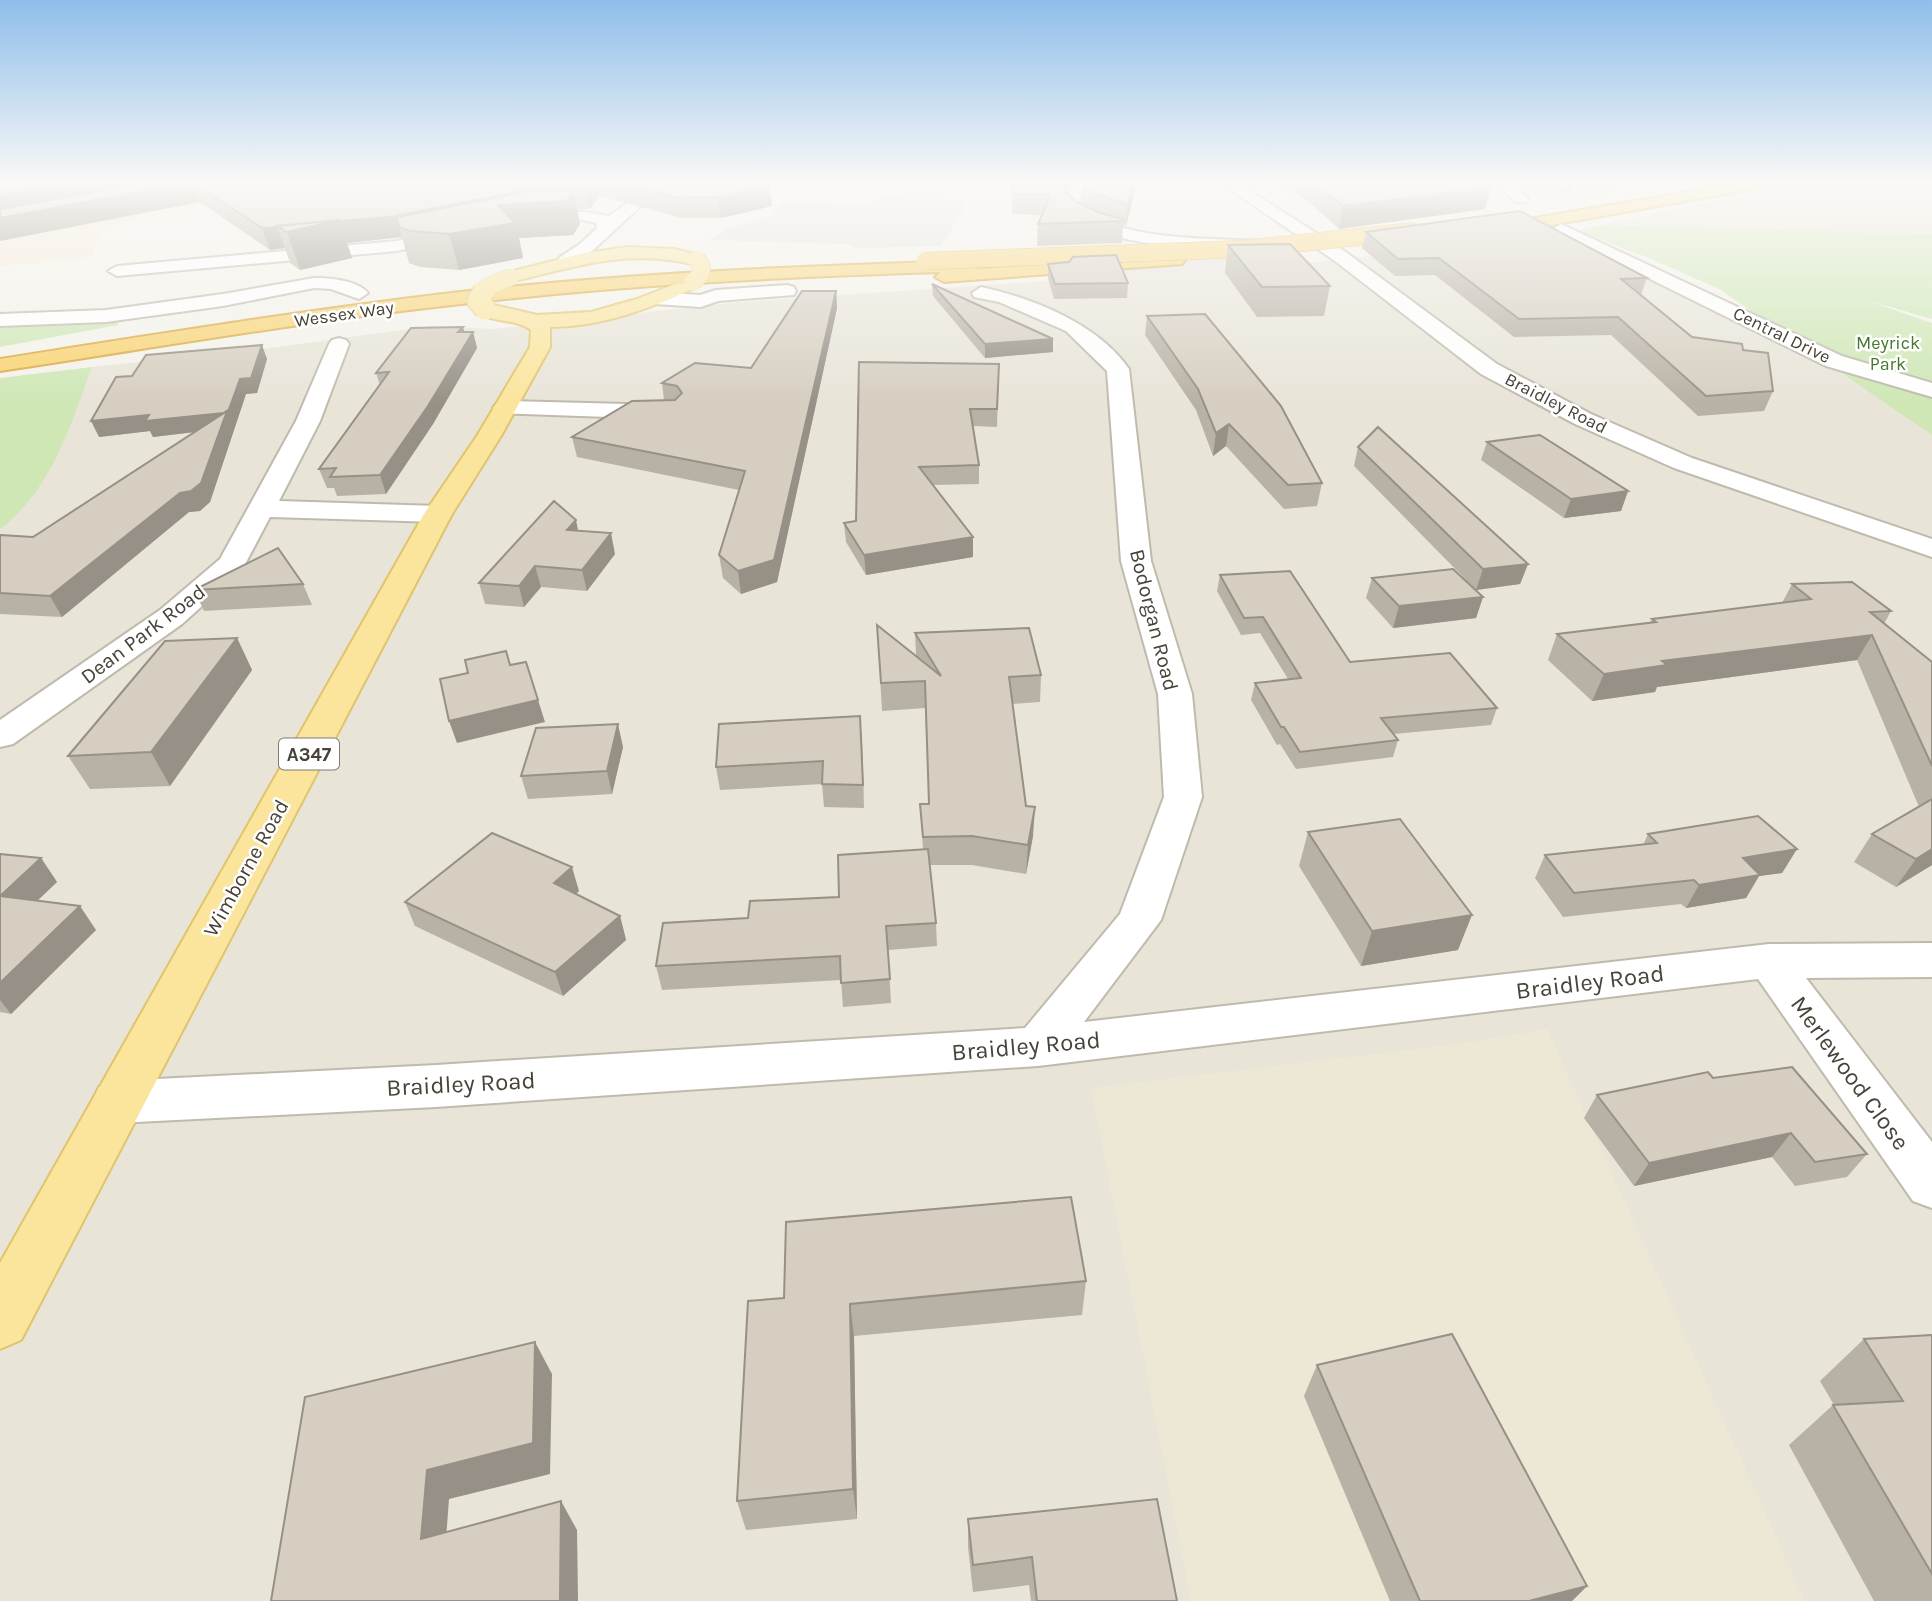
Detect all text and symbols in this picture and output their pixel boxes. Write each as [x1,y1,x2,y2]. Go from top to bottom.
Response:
street label: Wessex Way [293,296,396,332]
street label: Central Drive [1730,302,1834,368]
park label: Meyrick Park [1856,332,1920,375]
street label: Braidley Road [1501,368,1611,438]
street label: Bodorgan Road [1125,547,1183,693]
street label: Dean Park Road [76,579,210,689]
road number: A347 [279,738,339,769]
street label: Wimborne Road [198,795,294,941]
street label: Braidley Road [1514,959,1666,1005]
street label: Merlewood Close [1785,991,1915,1155]
street label: Braidley Road [950,1026,1102,1066]
street label: Braidley Road [386,1066,536,1102]

